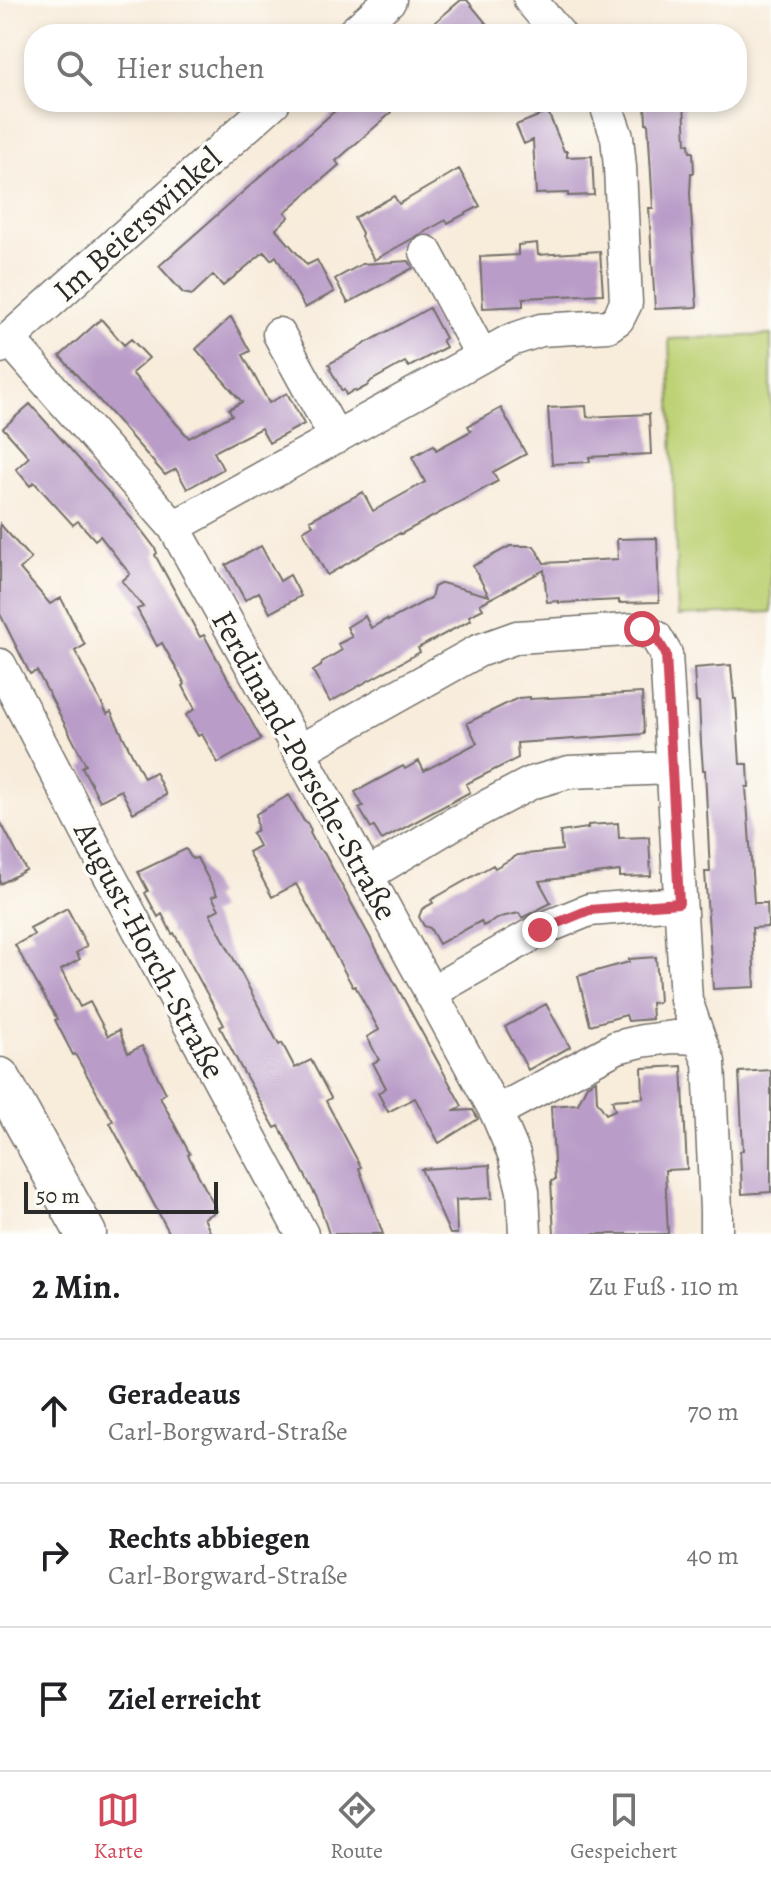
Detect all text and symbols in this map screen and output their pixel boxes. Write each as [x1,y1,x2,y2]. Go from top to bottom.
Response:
search box [24,24,747,112]
icon: search [52,46,96,90]
text: Hier suchen [116,48,265,88]
street label: Im Beierswinkel [43,136,231,311]
street label: Ferdinand-Porsche-Straße [201,602,409,928]
route start [624,611,660,647]
street label: August-Horch-Straße [63,813,236,1086]
route end [522,912,558,948]
scale bar [24,1178,218,1214]
text: 50 m [36,1181,80,1211]
text: 2 Min. [32,1263,121,1310]
text: Zu Fuß · 110 m [589,1269,739,1304]
text: Geradeaus [108,1374,241,1414]
icon: ahead [32,1389,76,1433]
text: 70 m [687,1394,739,1429]
text: Carl-Borgward-Straße [108,1414,348,1449]
text: Rechts abbiegen [108,1518,310,1558]
icon: right [32,1533,76,1577]
text: 40 m [687,1538,739,1573]
text: Carl-Borgward-Straße [108,1558,348,1593]
icon: arrive [32,1677,76,1721]
text: Ziel erreicht [108,1679,261,1719]
tab: Karte [94,1788,143,1866]
tab: Route [330,1788,383,1866]
tab: Gespeichert [570,1788,677,1866]

